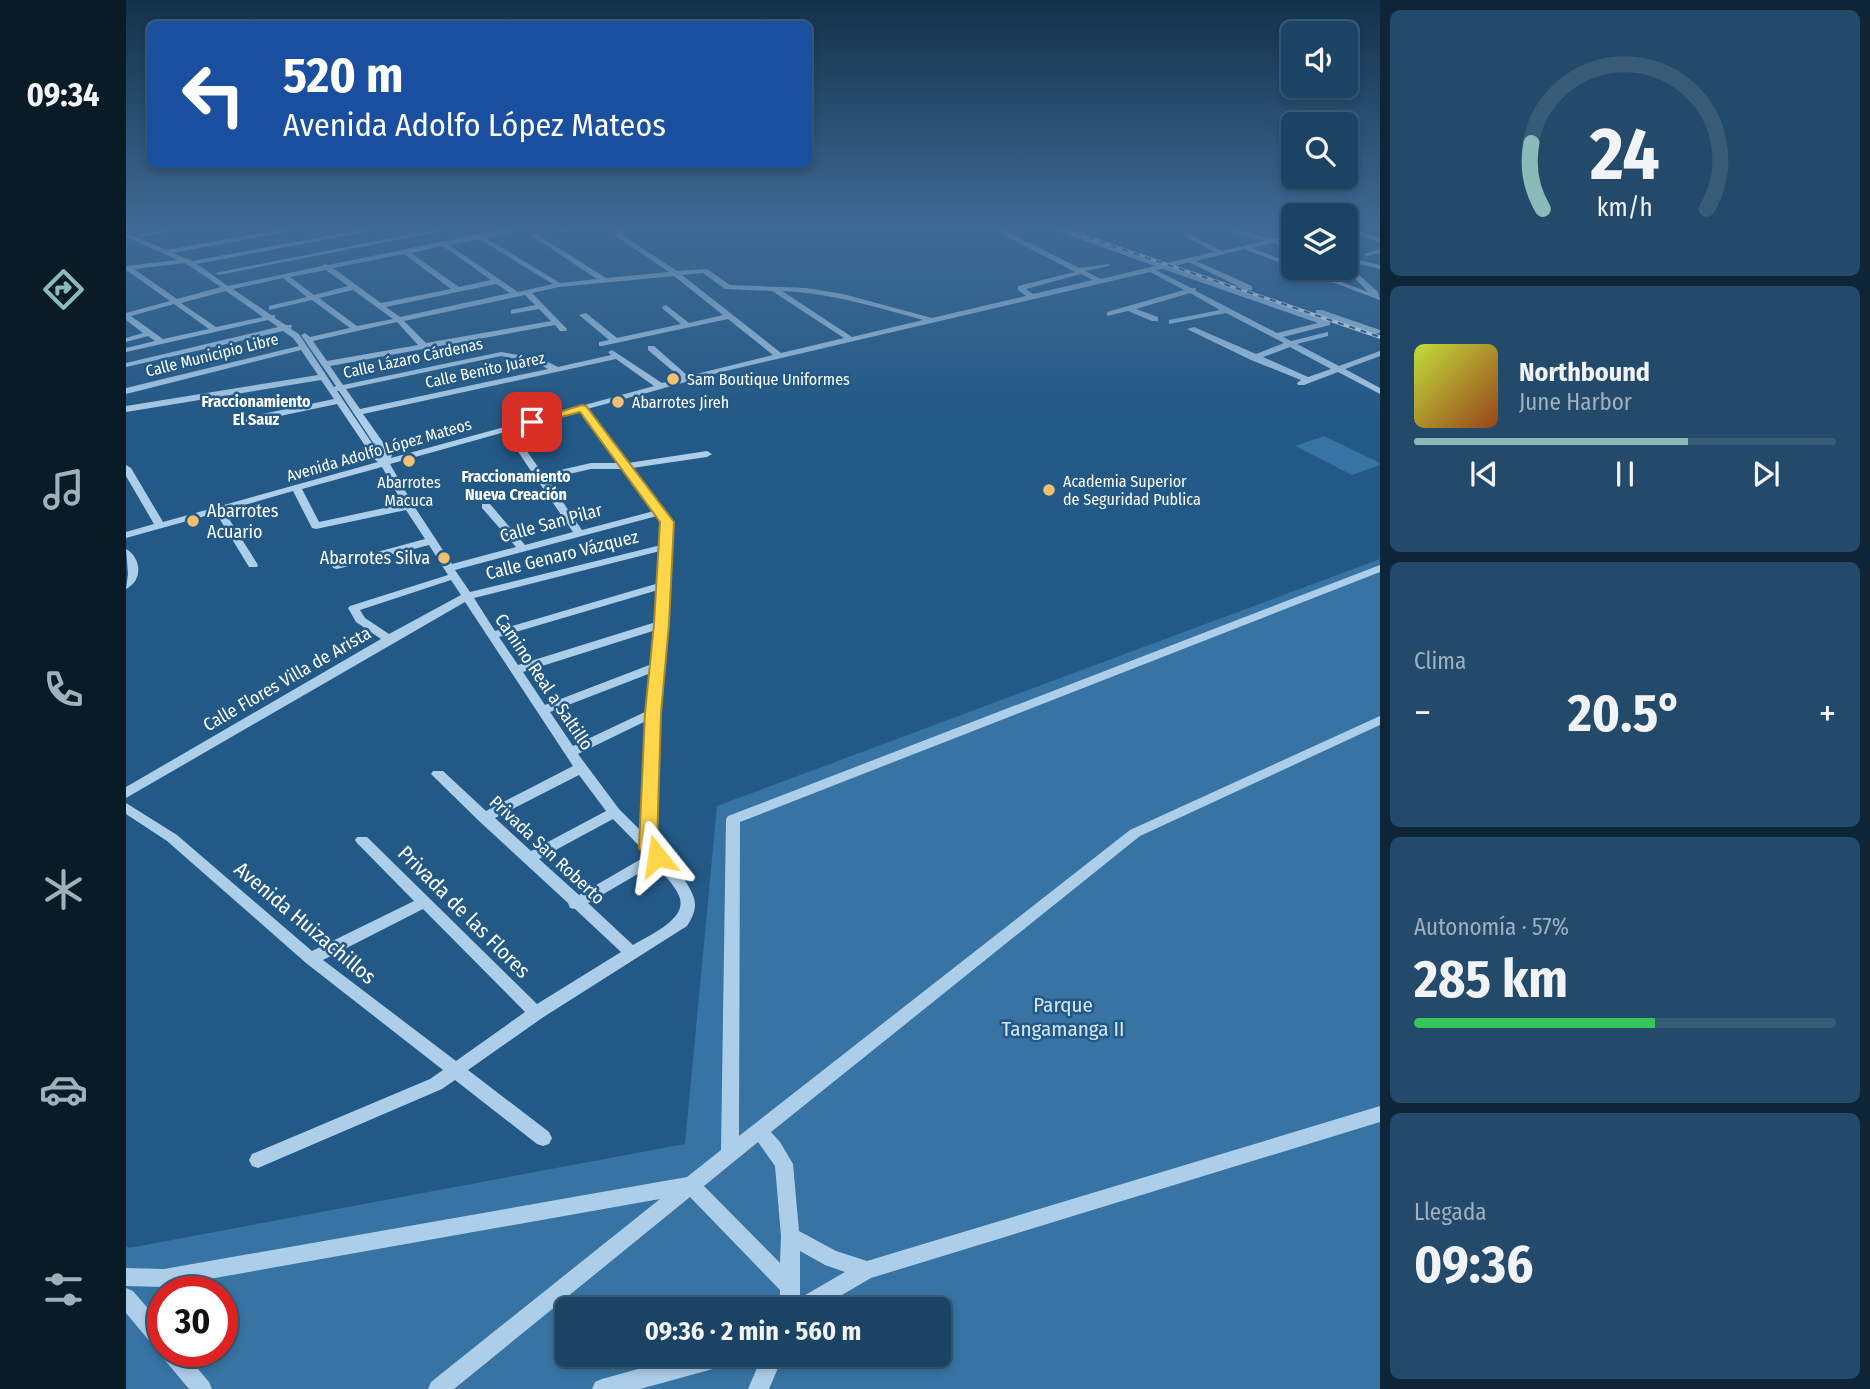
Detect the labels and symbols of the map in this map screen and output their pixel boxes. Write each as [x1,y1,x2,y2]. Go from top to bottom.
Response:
street label: Calle Municipio Libre [144,329,280,381]
street label: Calle Lázaro Cárdenas [341,334,485,382]
street label: Calle Benito Juárez [423,348,547,392]
place label: Sam Boutique Uniformes [687,370,850,389]
marker: Sam Boutique Uniformes [665,371,681,387]
district label: Fraccionamiento El Sauz [201,392,311,429]
pin [502,392,562,452]
place label: Abarrotes Jireh [632,393,729,412]
marker: Abarrotes Jireh [610,394,626,410]
street label: Avenida Adolfo López Mateos [284,414,474,486]
marker: Abarrotes Macuca [401,453,417,469]
district label: Fraccionamiento Nueva Creación [461,467,571,504]
place label: Academia Superior de Seguridad Publica [1063,472,1201,509]
place label: Abarrotes Macuca [377,473,441,510]
marker: Academia Superior de Seguridad Publica [1041,482,1057,498]
street label: Calle San Pilar [497,499,605,547]
place label: Abarrotes Acuario [207,500,279,543]
marker: Abarrotes Acuario [185,513,201,529]
street label: Calle Genaro Vázquez [484,525,640,585]
place label: Abarrotes Silva [320,547,430,569]
marker: Abarrotes Silva [436,550,452,566]
street label: Camino Real a Saltillo [490,610,598,754]
street label: Calle Flores Villa de Arista [199,622,375,736]
street label: Privada San Roberto [485,791,609,909]
position arrow [620,819,694,893]
street label: Privada de las Flores [392,840,536,984]
street label: Avenida Huizachillos [229,856,381,990]
park label: Parque Tangamanga II [1002,992,1125,1042]
speed limit sign: 30 [147,1276,238,1367]

